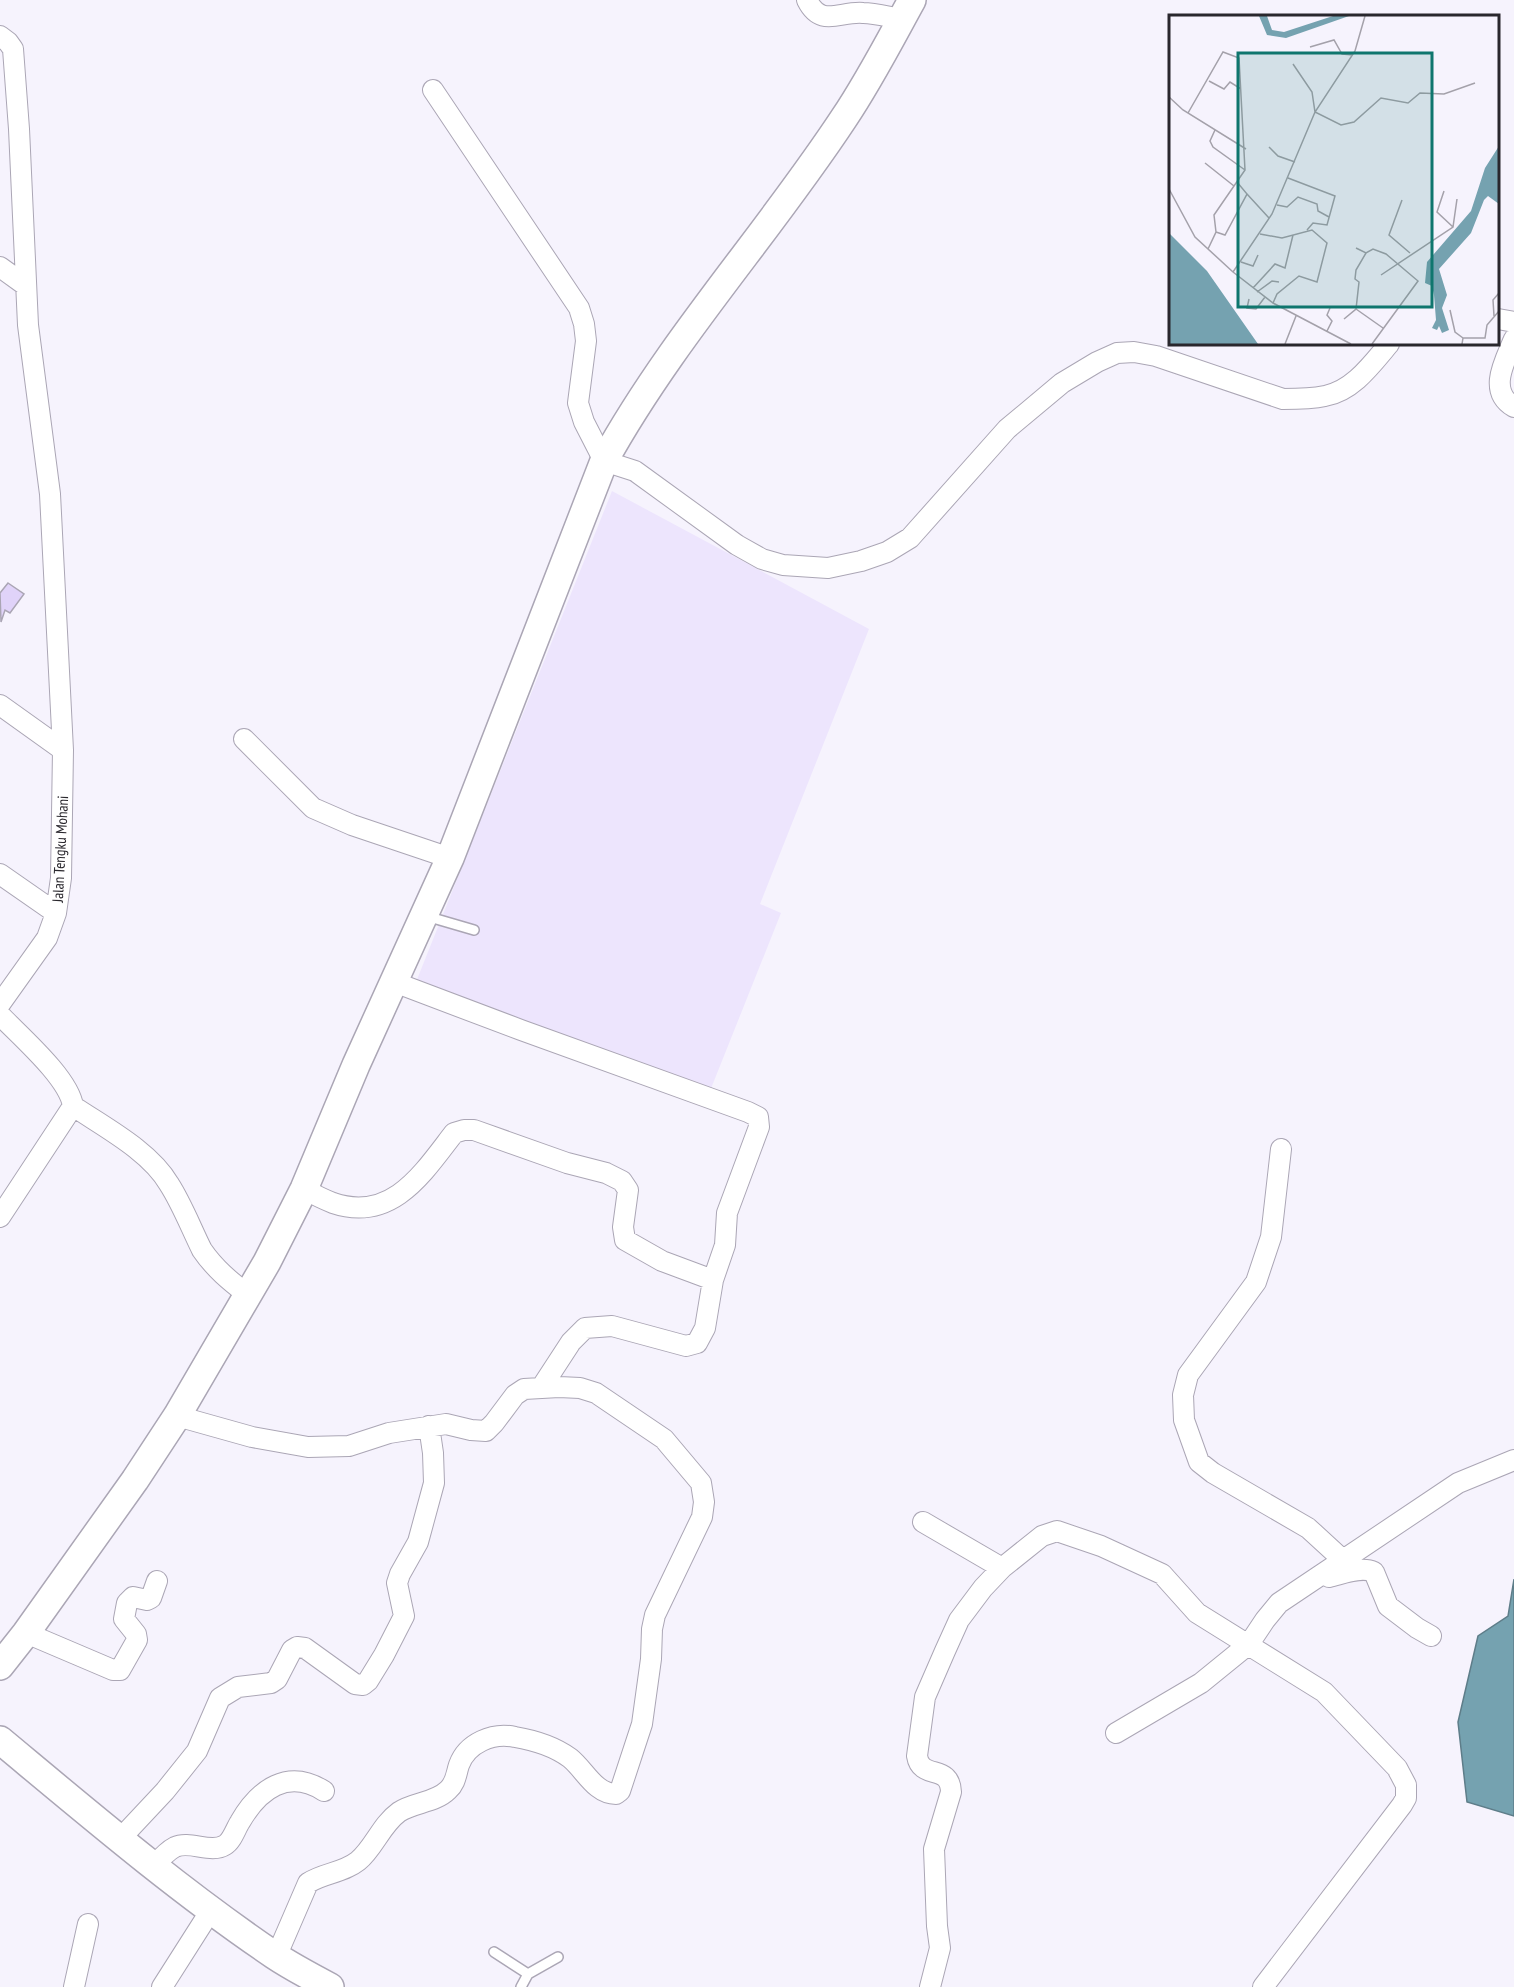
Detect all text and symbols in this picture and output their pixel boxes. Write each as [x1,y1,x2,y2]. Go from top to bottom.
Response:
inset map [1169,15,1499,345]
street label: Jalan Tengku Mohani [48,795,72,904]

